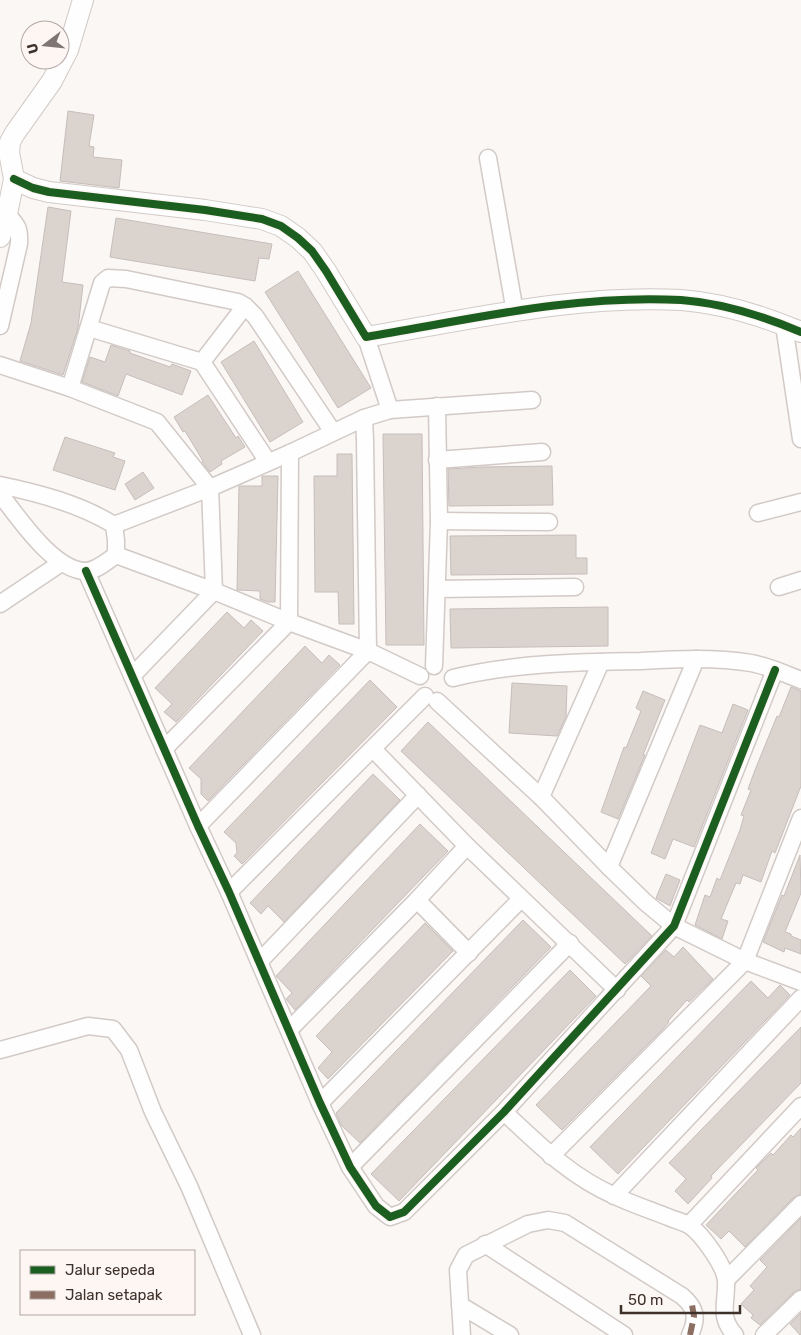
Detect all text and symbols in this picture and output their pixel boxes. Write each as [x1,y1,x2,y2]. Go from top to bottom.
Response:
north arrow [20,20,70,70]
text: U [23,41,43,56]
legend [20,1250,195,1315]
text: Jalur sepeda [65,1261,155,1279]
scale bar [621,1282,740,1314]
text: Jalan setapak [65,1286,163,1304]
text: 50 m [628,1291,663,1309]

